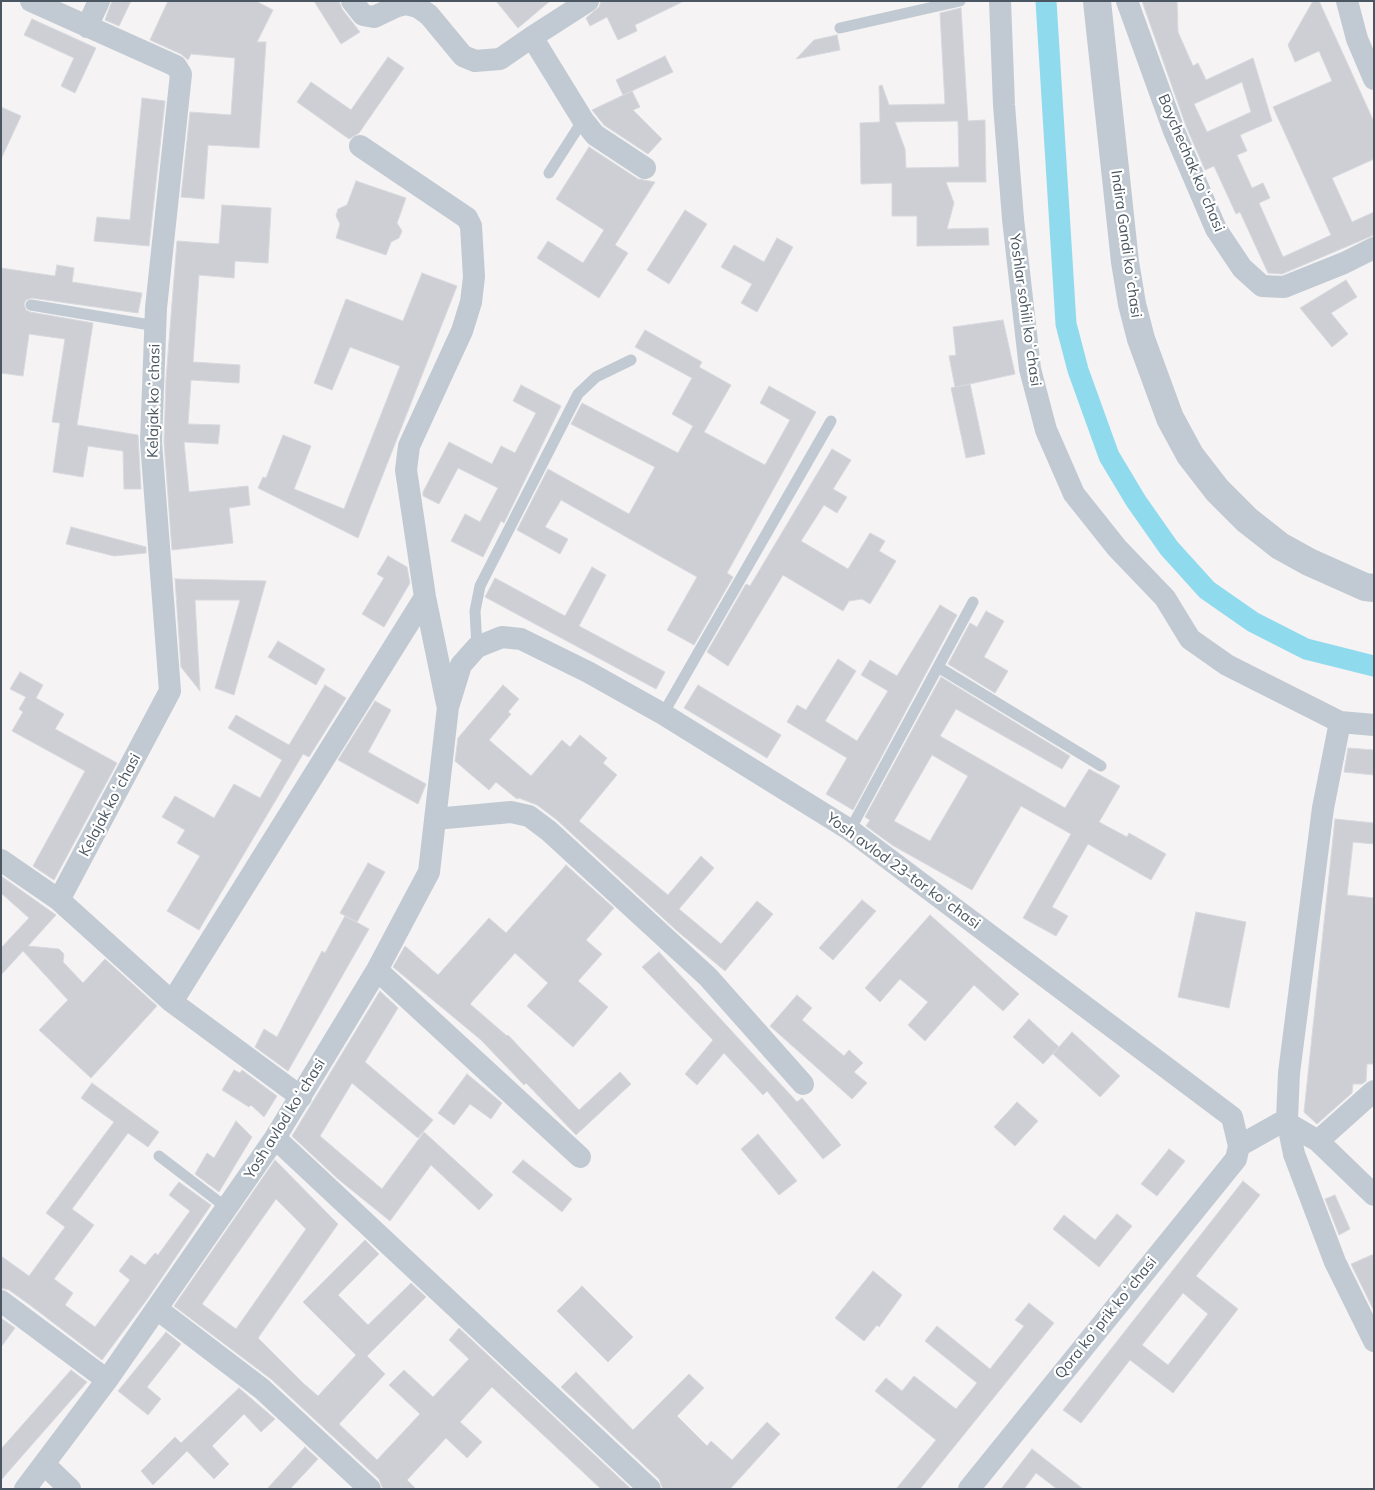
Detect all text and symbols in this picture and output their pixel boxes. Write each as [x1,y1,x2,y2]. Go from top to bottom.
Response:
street label: Boychechak koʻchasi [1154,92,1228,234]
street label: Indira Gandi koʻchasi [1107,169,1145,319]
street label: Yoshlar sohili koʻchasi [1005,233,1045,387]
street label: Kelajak koʻchasi [144,344,164,458]
street label: Kelajak koʻchasi [75,750,145,860]
street label: Yosh avlod 23-tor koʻchasi [823,809,983,933]
street label: Yosh avlod koʻchasi [241,1056,329,1182]
street label: Qora koʻprik koʻchasi [1051,1253,1161,1383]

